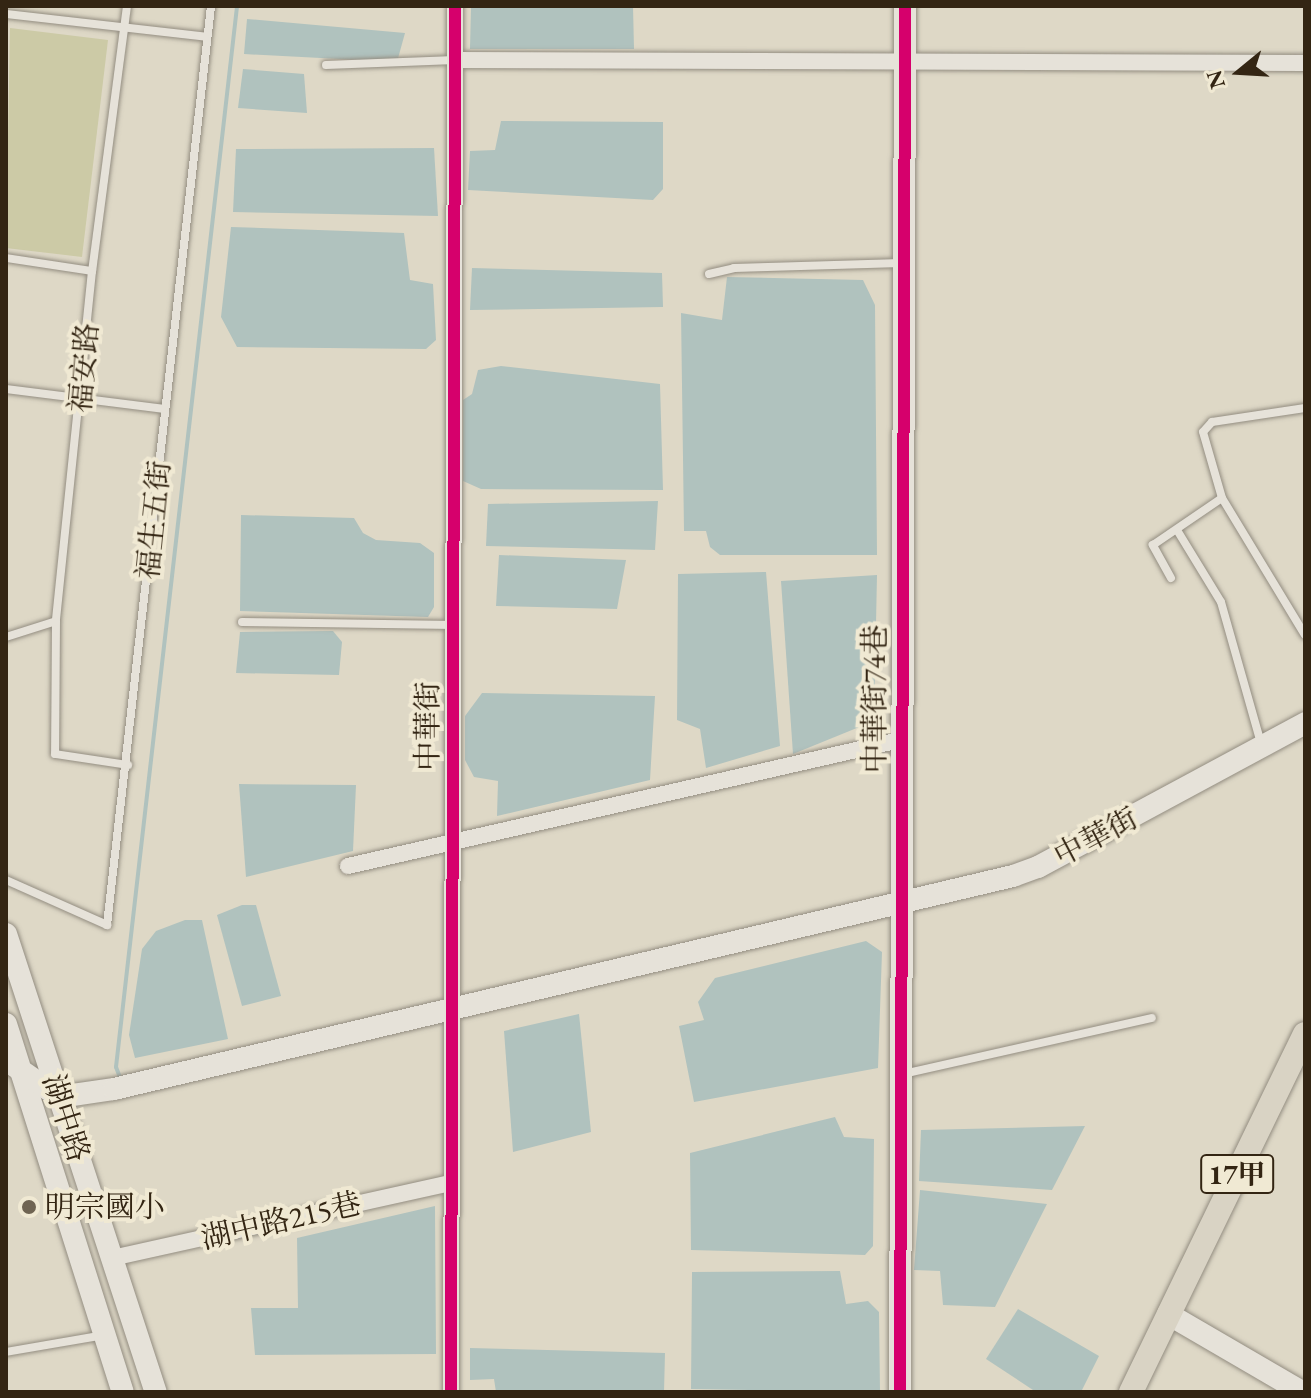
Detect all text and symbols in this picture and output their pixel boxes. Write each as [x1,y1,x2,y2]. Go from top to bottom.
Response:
north arrow [1199,32,1279,112]
text: N [1199,67,1232,93]
street label: 福安路 [62,322,106,414]
street label: 福生五街 [130,458,178,582]
street label: 中華街74巷 [857,625,893,773]
street label: 中華街 [410,681,446,771]
street label: 中華街 [1048,800,1144,874]
street label: 湖中路 [35,1070,97,1166]
road number: 17甲 [1199,1150,1275,1198]
street label: 湖中路215巷 [197,1185,365,1257]
place label: 明宗國小 [45,1189,165,1225]
marker: 明宗國小 [20,1198,38,1216]

